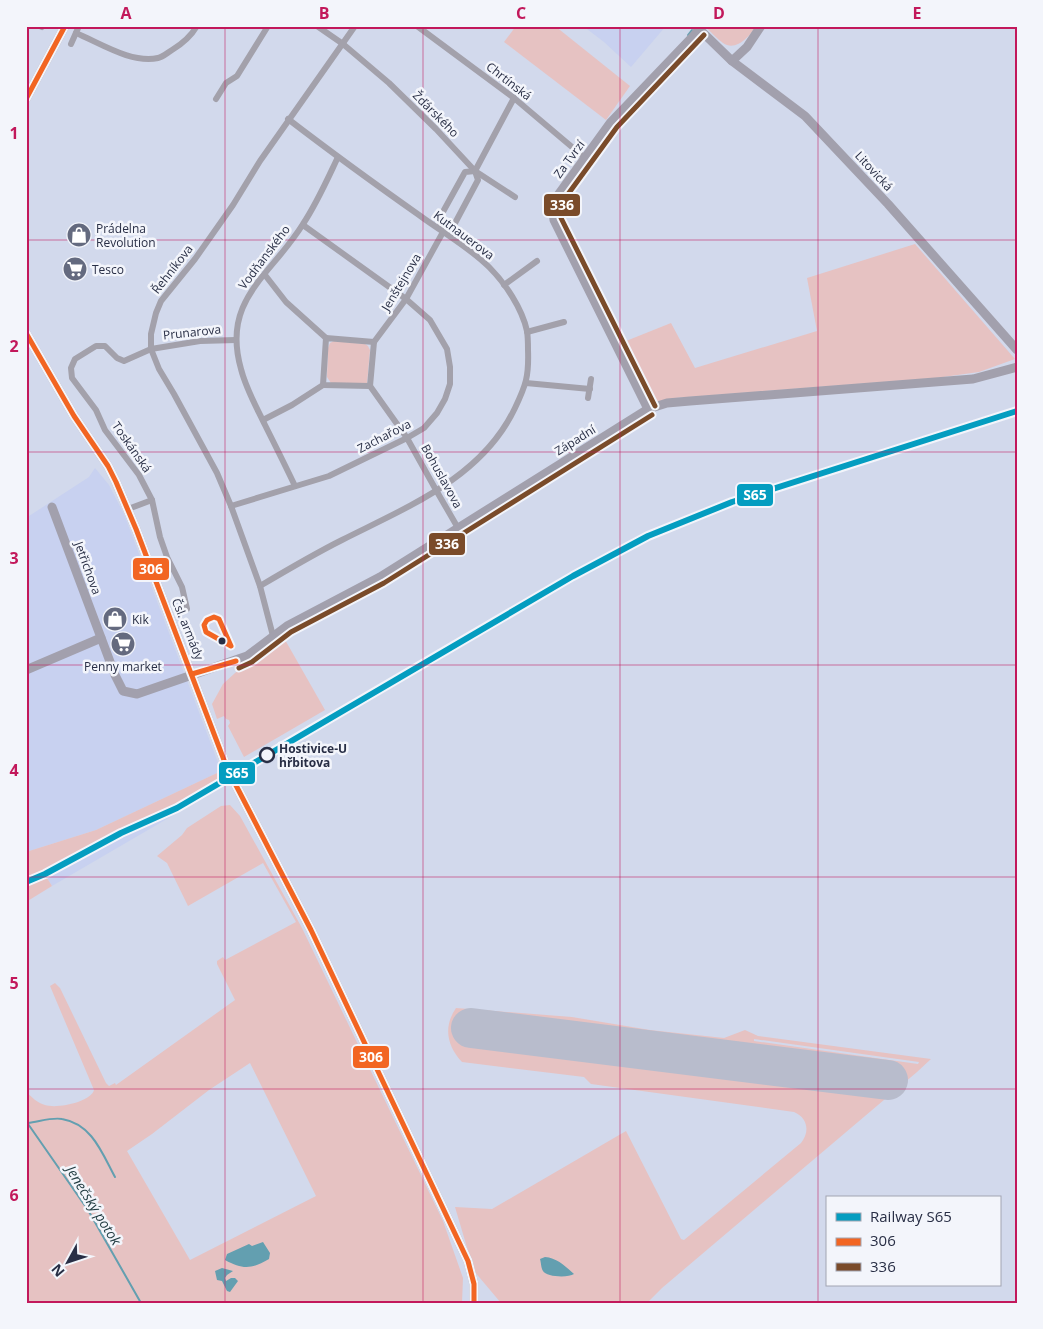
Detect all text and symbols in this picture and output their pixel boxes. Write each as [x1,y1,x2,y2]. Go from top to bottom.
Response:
text: A [120,2,132,24]
text: B [319,2,329,24]
text: C [516,2,526,24]
text: D [713,2,725,24]
text: E [913,2,922,24]
street label: Chrtínská [483,58,535,104]
street label: Žďárského [409,87,463,141]
text: 1 [9,122,19,144]
street label: Za Tvrzí [550,136,589,181]
street label: Litovická [851,147,897,195]
line badge: 336 [543,193,581,217]
text: 336 [550,195,574,214]
street label: Kutnauerova [430,207,498,263]
place label: Prádelna Revolution [96,220,156,251]
street label: Vodňanského [234,221,294,293]
shop icon: Prádelna Revolution [66,222,92,248]
street label: Řehníkova [147,241,197,297]
street label: Jenštejnova [377,250,425,315]
supermarket icon: Tesco [62,256,88,282]
place label: Tesco [92,261,124,278]
street label: Prunarova [162,320,222,344]
text: 2 [9,335,19,357]
street label: Zachařova [354,415,414,457]
street label: Toskánská [108,418,156,476]
street label: Západní [551,420,600,459]
street label: Bohuslavova [417,441,467,511]
line badge: S65 [736,483,774,507]
text: S65 [743,485,767,504]
line badge: 336 [428,532,466,556]
text: 336 [435,534,459,553]
street label: Jetřichova [70,538,105,597]
text: 3 [9,547,19,569]
line badge: 306 [132,557,170,581]
text: 306 [139,559,163,578]
street label: Čsl. armády [168,596,208,663]
shop icon: Kik [102,606,128,632]
place label: Kik [132,611,149,628]
supermarket icon: Penny market [110,631,136,657]
unlabelled marker [217,636,227,646]
place label: Penny market [84,658,162,675]
place label: Hostivice-U hřbitova [279,740,347,771]
marker: Hostivice-U hřbitova [259,747,275,763]
text: 4 [9,759,19,781]
line badge: S65 [218,761,256,785]
text: S65 [225,763,249,782]
text: 5 [9,972,19,994]
line badge: 306 [352,1045,390,1069]
text: 306 [359,1047,383,1066]
water label: Jenečský potok [60,1159,127,1249]
text: 6 [9,1184,19,1206]
legend [826,1196,1000,1286]
text: Railway S65 [870,1206,952,1226]
text: 306 [870,1230,896,1250]
north arrow [42,1236,92,1286]
text: 336 [870,1256,896,1276]
text: N [47,1260,69,1281]

